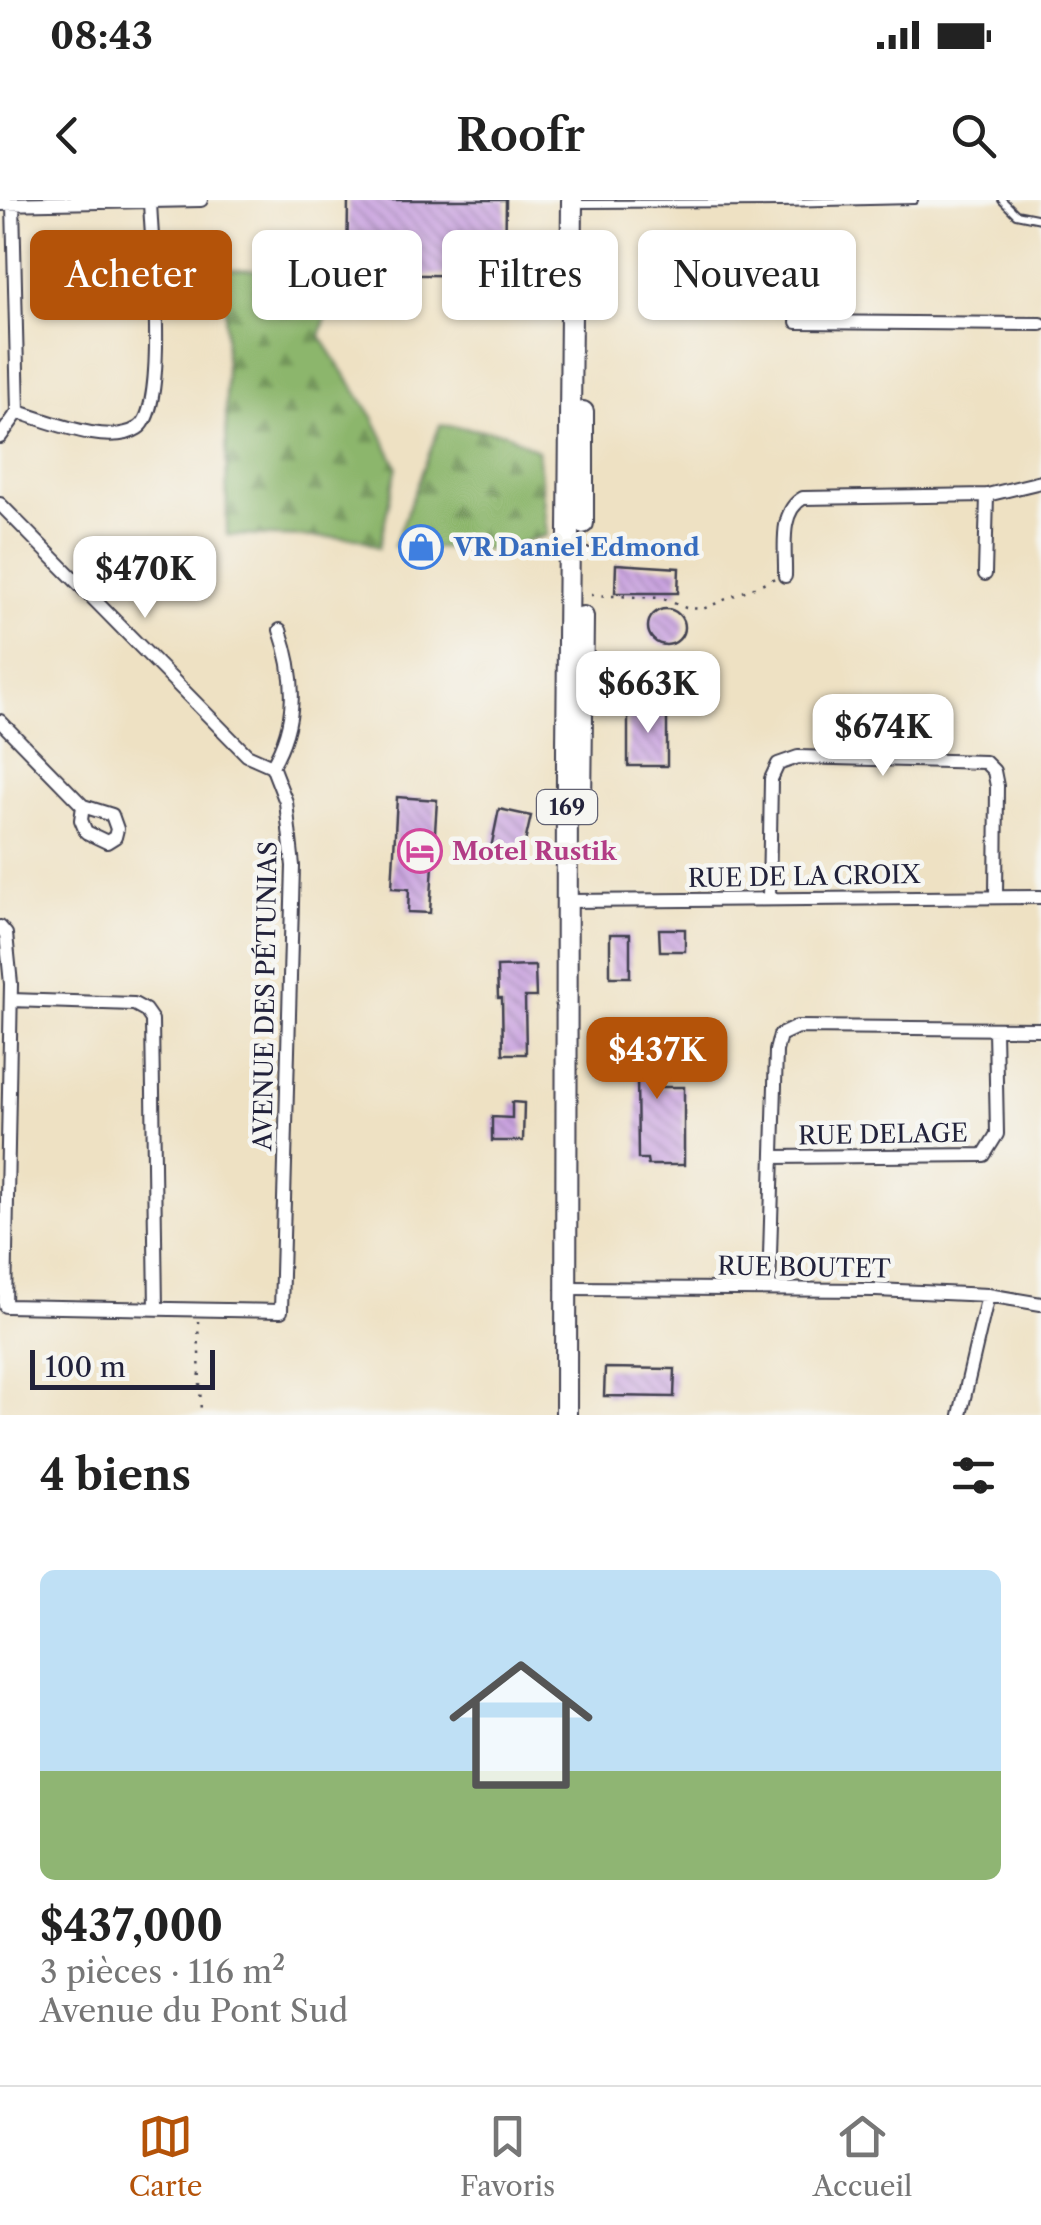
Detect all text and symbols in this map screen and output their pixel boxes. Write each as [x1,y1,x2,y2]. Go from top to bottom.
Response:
text: 08:43 [50,12,153,59]
text: Roofr [456,107,585,163]
icon: back [40,108,95,163]
icon: search [946,108,1001,163]
chip: Acheter [30,230,232,320]
chip: Louer [252,230,422,320]
chip: Filtres [442,230,618,320]
chip: Nouveau [638,230,856,320]
shop icon: VR Daniel Edmond [398,524,444,570]
place label: VR Daniel Edmond [453,532,700,563]
pin: $470K [75,536,215,621]
text: $470K [95,549,195,588]
pin: $663K [578,651,718,736]
text: $663K [598,664,698,703]
pin: $674K [813,694,953,779]
text: $674K [835,707,931,746]
road number: 169 [537,790,597,824]
hotel icon: Motel Rustik [397,828,443,874]
place label: Motel Rustik [452,836,617,867]
street label: AVENUE DES PÉTUNIAS [247,841,284,1152]
street label: RUE DE LA CROIX [687,859,921,894]
pin: $437K [587,1017,727,1102]
text: $437K [608,1030,706,1069]
street label: RUE DELAGE [798,1118,968,1151]
street label: RUE BOUTET [717,1250,891,1285]
scale bar [30,1345,215,1390]
text: 100 m [45,1350,126,1384]
icon: filters [946,1448,1001,1503]
text: 4 biens [40,1449,191,1501]
icon: home [431,1635,611,1815]
text: $437,000 [40,1900,223,1952]
text: 3 pièces · 116 m² [40,1952,285,1991]
text: Avenue du Pont Sud [40,1991,348,2030]
tab: Carte [129,2109,202,2203]
tab: Favoris [460,2109,555,2203]
tab: Accueil [813,2109,912,2203]

